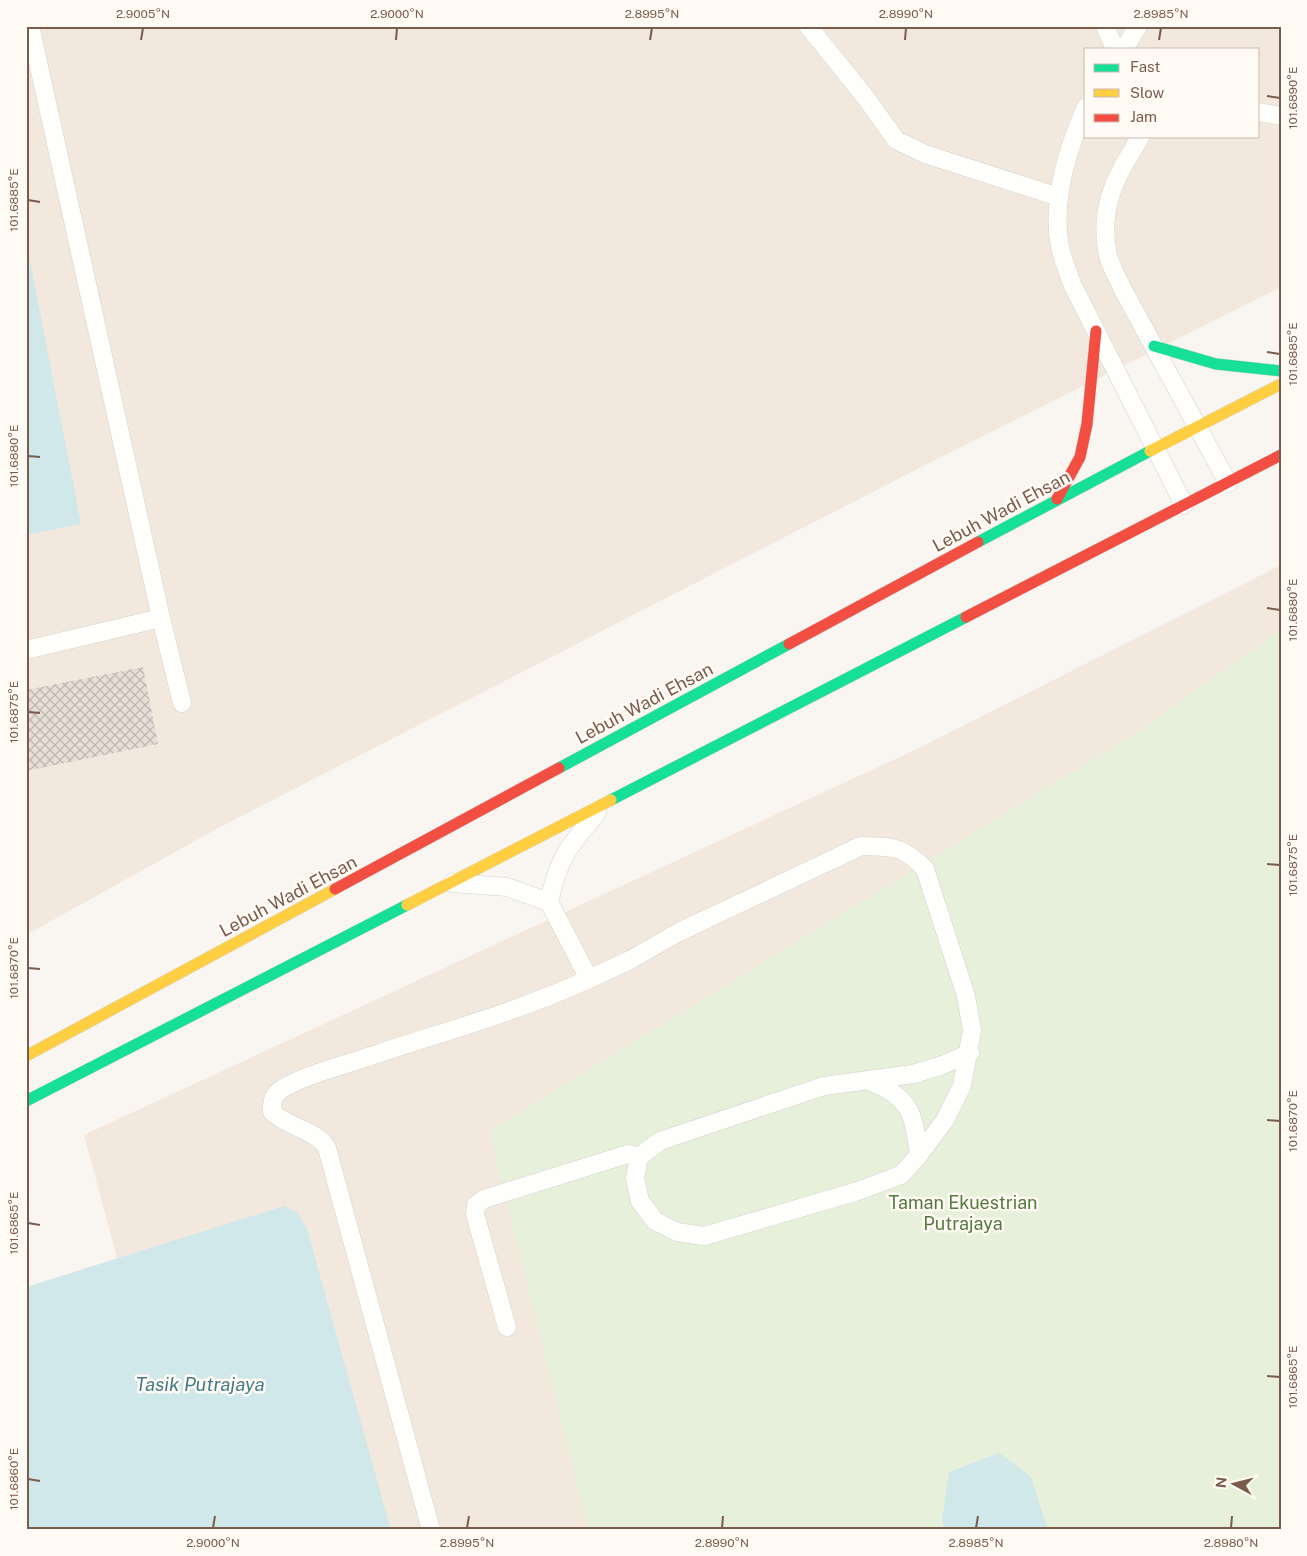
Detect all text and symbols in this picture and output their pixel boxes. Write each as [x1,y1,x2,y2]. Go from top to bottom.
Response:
text: 2.9005°N [116,7,170,21]
text: 2.9000°N [370,7,424,21]
text: 2.8995°N [625,7,679,21]
text: 2.8990°N [879,7,933,21]
text: 2.8985°N [1133,7,1189,21]
legend [1084,48,1260,138]
text: Fast [1130,58,1160,75]
text: 101.6890°E [1286,67,1300,129]
text: Slow [1130,84,1165,101]
text: Jam [1130,108,1157,125]
text: 101.6885°E [7,168,21,232]
text: 101.6885°E [1286,322,1300,386]
text: 101.6880°E [7,425,21,487]
street label: Lebuh Wadi Ehsan [929,466,1073,556]
text: 101.6880°E [1286,579,1300,641]
street label: Lebuh Wadi Ehsan [572,658,716,748]
text: 101.6875°E [7,681,21,743]
text: 101.6875°E [1286,834,1300,896]
street label: Lebuh Wadi Ehsan [216,851,360,941]
text: 101.6870°E [7,937,21,999]
text: 101.6870°E [1286,1090,1300,1152]
text: 101.6865°E [7,1191,21,1255]
park label: Taman Ekuestrian Putrajaya [889,1192,1037,1234]
text: 101.6865°E [1286,1345,1300,1409]
water label: Tasik Putrajaya [135,1373,265,1395]
text: 101.6860°E [7,1448,21,1510]
north arrow [1210,1458,1260,1508]
text: N [1212,1476,1230,1489]
text: 2.9000°N [186,1536,240,1550]
text: 2.8995°N [440,1536,494,1550]
text: 2.8990°N [695,1536,749,1550]
text: 2.8985°N [948,1536,1004,1550]
text: 2.8980°N [1204,1536,1258,1550]

